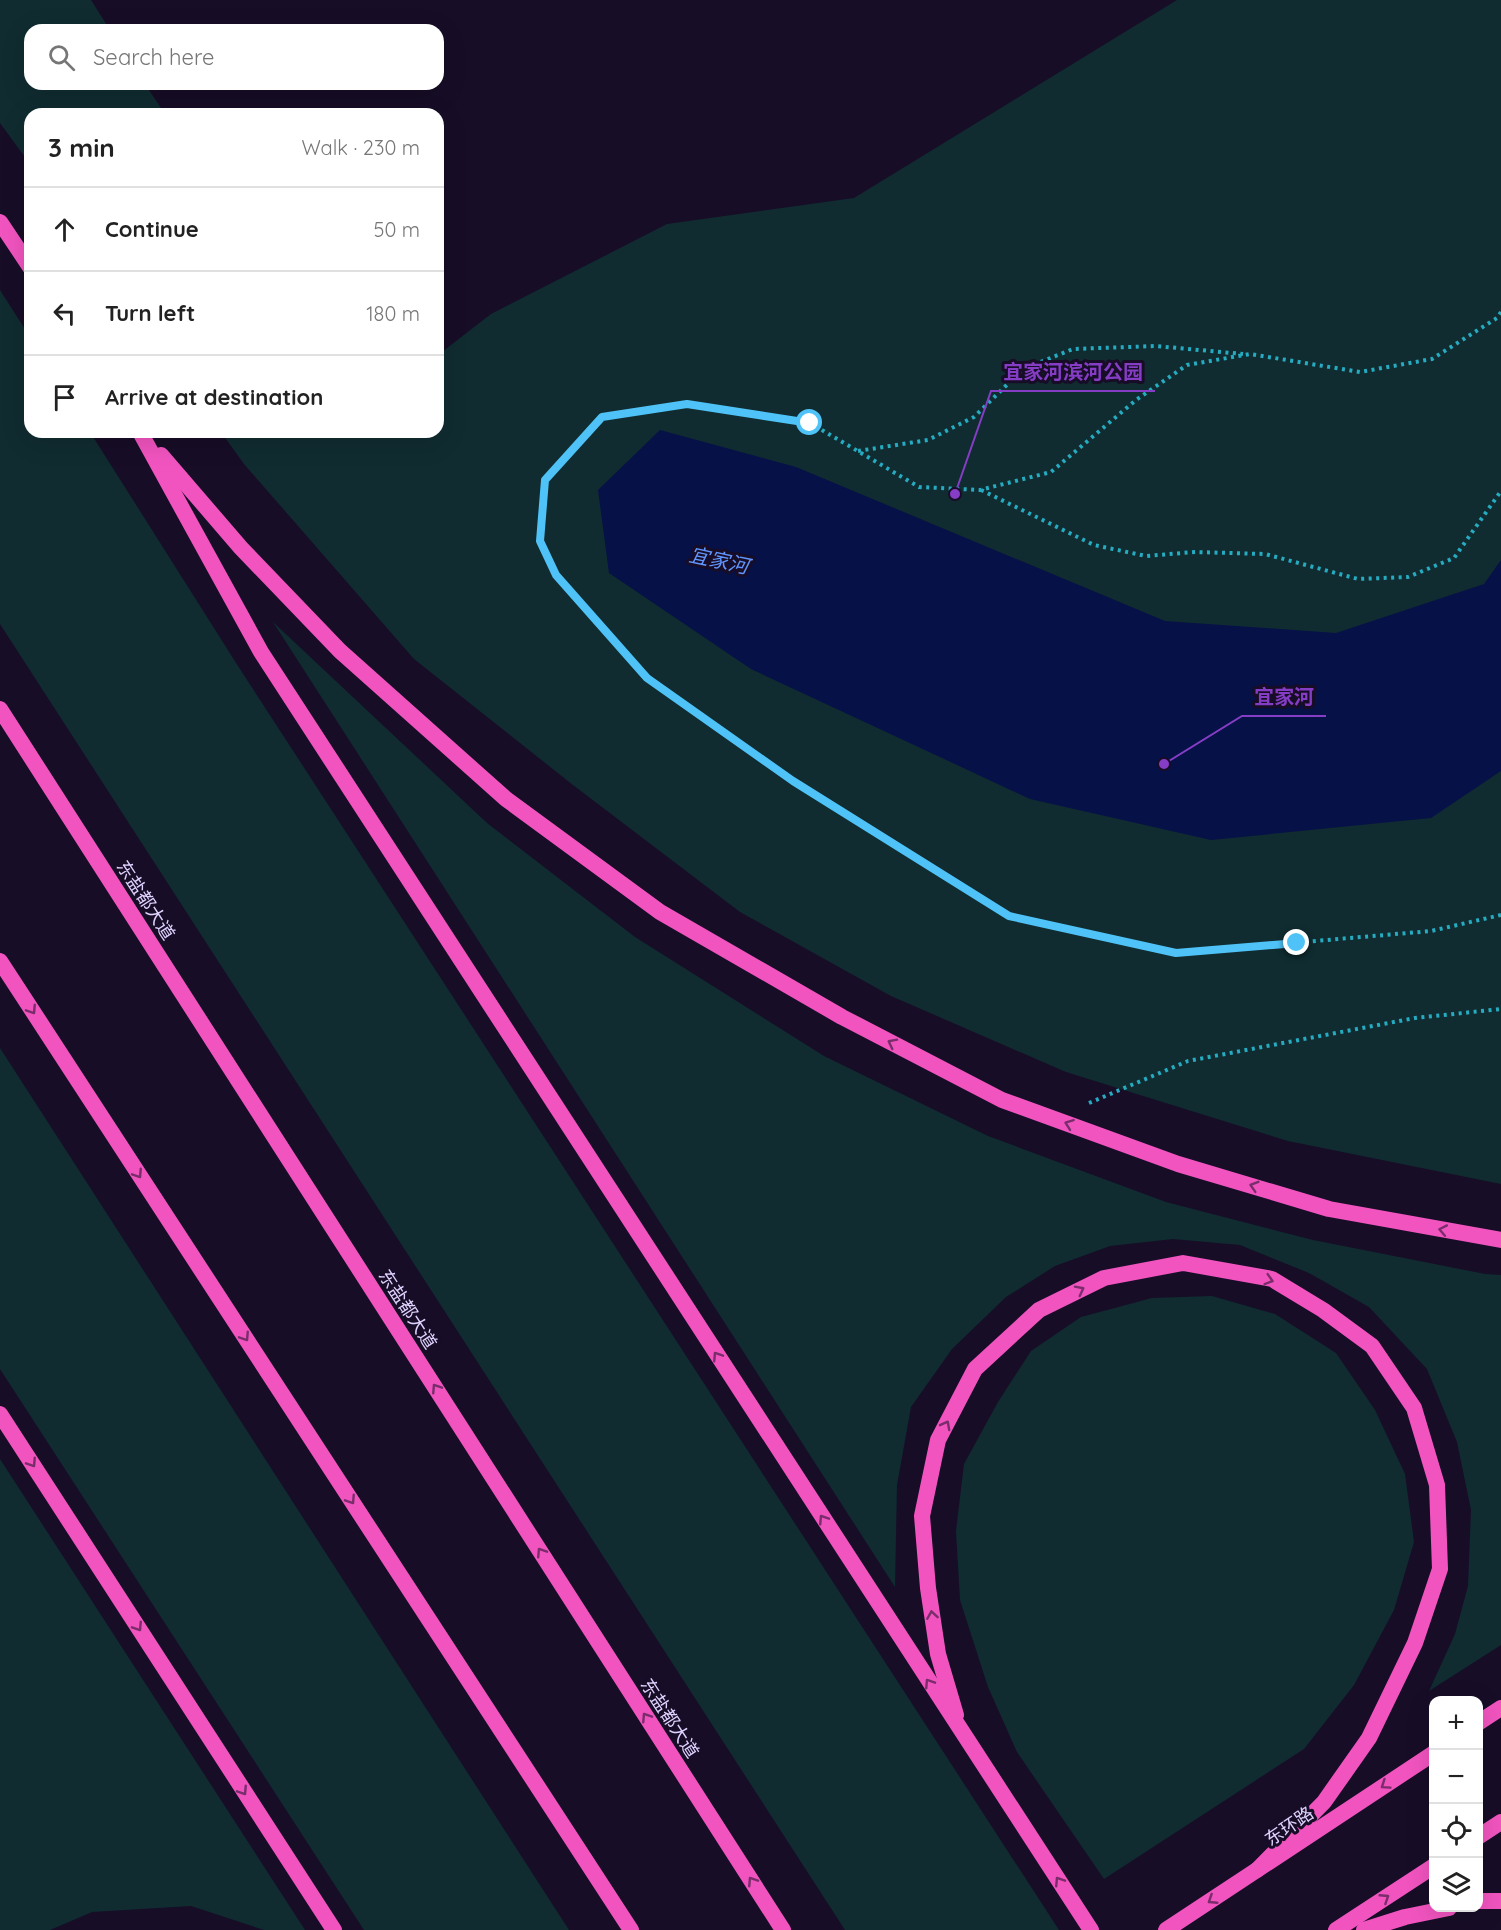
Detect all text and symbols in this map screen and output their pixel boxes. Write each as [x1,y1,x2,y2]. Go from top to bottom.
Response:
search box [24,24,444,90]
icon: search [45,41,78,74]
text: Search here [93,43,214,71]
text: 3 min [48,131,115,164]
text: Walk · 230 m [301,135,420,160]
icon: ahead [48,213,81,246]
text: Continue [105,215,199,243]
text: 50 m [374,217,420,242]
icon: left [48,297,81,330]
text: Turn left [105,299,195,327]
text: 180 m [366,301,420,326]
callout: 宜家河滨河公园 [991,353,1155,391]
text: 宜家河滨河公园 [1003,359,1143,384]
icon: arrive [48,381,81,414]
text: Arrive at destination [105,383,323,411]
route start [796,409,822,435]
water label: 宜家河 [687,542,755,579]
callout: 宜家河 [1242,678,1326,716]
text: 宜家河 [1254,684,1314,709]
street label: 东盐都大道 [112,856,180,944]
route end [1283,929,1309,955]
one-way arrow [25,1003,36,1014]
one-way arrow [888,1039,898,1050]
one-way arrow [1064,1119,1075,1132]
one-way arrow [131,1167,142,1178]
one-way arrow [1249,1181,1260,1193]
one-way arrow [1439,1224,1449,1237]
street label: 东盐都大道 [374,1265,442,1353]
one-way arrow [1263,1273,1274,1285]
one-way arrow [1073,1286,1084,1297]
one-way arrow [238,1330,249,1341]
one-way arrow [714,1351,725,1362]
one-way arrow [432,1384,443,1395]
one-way arrow [939,1420,950,1431]
one-way arrow [24,1457,36,1467]
one-way arrow [344,1494,355,1505]
one-way arrow [819,1515,831,1525]
one-way arrow [537,1548,548,1559]
one-way arrow [926,1611,939,1621]
one-way arrow [130,1621,142,1631]
street label: 东盐都大道 [636,1674,704,1762]
one-way arrow [925,1679,937,1689]
map controls [1429,1696,1483,1912]
button: + [1429,1696,1483,1750]
one-way arrow [643,1712,654,1723]
button: − [1429,1750,1483,1804]
one-way arrow [1381,1778,1392,1789]
one-way arrow [236,1785,248,1795]
street label: 东环路 [1260,1801,1318,1851]
button: locate [1429,1804,1483,1858]
button: layers [1429,1858,1483,1912]
one-way arrow [747,1877,759,1887]
one-way arrow [1055,1877,1066,1888]
one-way arrow [1207,1893,1218,1904]
one-way arrow [1378,1894,1389,1905]

